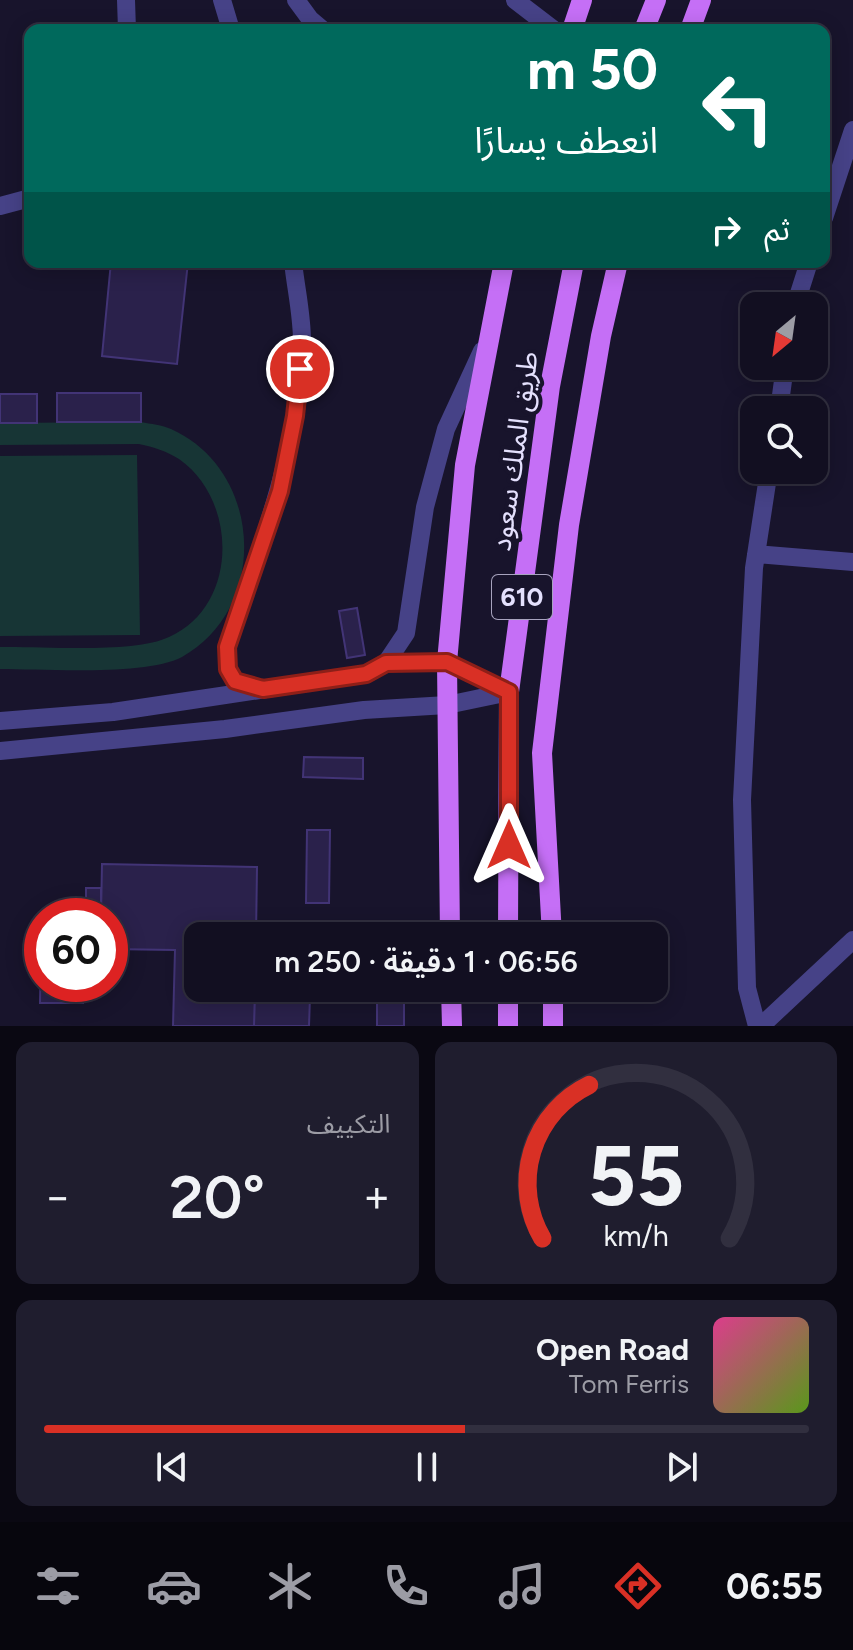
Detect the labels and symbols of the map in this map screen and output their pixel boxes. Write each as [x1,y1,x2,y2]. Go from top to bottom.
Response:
north arrow [740,292,828,380]
pin [266,335,334,403]
street label: طريق الملك سعود [483,349,546,553]
road number: 610 [492,575,552,619]
position arrow [467,803,551,887]
speed limit sign: 60 [24,898,128,1002]

